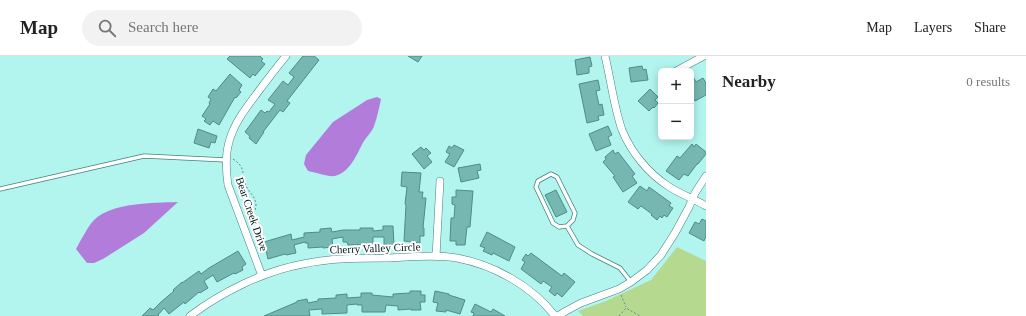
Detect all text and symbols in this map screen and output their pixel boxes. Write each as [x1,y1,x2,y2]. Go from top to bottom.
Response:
search box [82,10,362,46]
text: Map [20,17,58,38]
icon: search [96,17,118,39]
text: Search here [128,19,198,35]
text: Map [866,20,892,35]
text: Layers [914,20,952,35]
text: Share [974,20,1006,35]
map controls [658,68,694,140]
button: + [658,68,694,104]
text: Nearby [722,72,776,91]
text: 0 results [966,74,1010,89]
button: − [658,104,694,140]
street label: Bear Creek Drive [234,175,270,253]
street label: Cherry Valley Circle [329,240,421,256]

